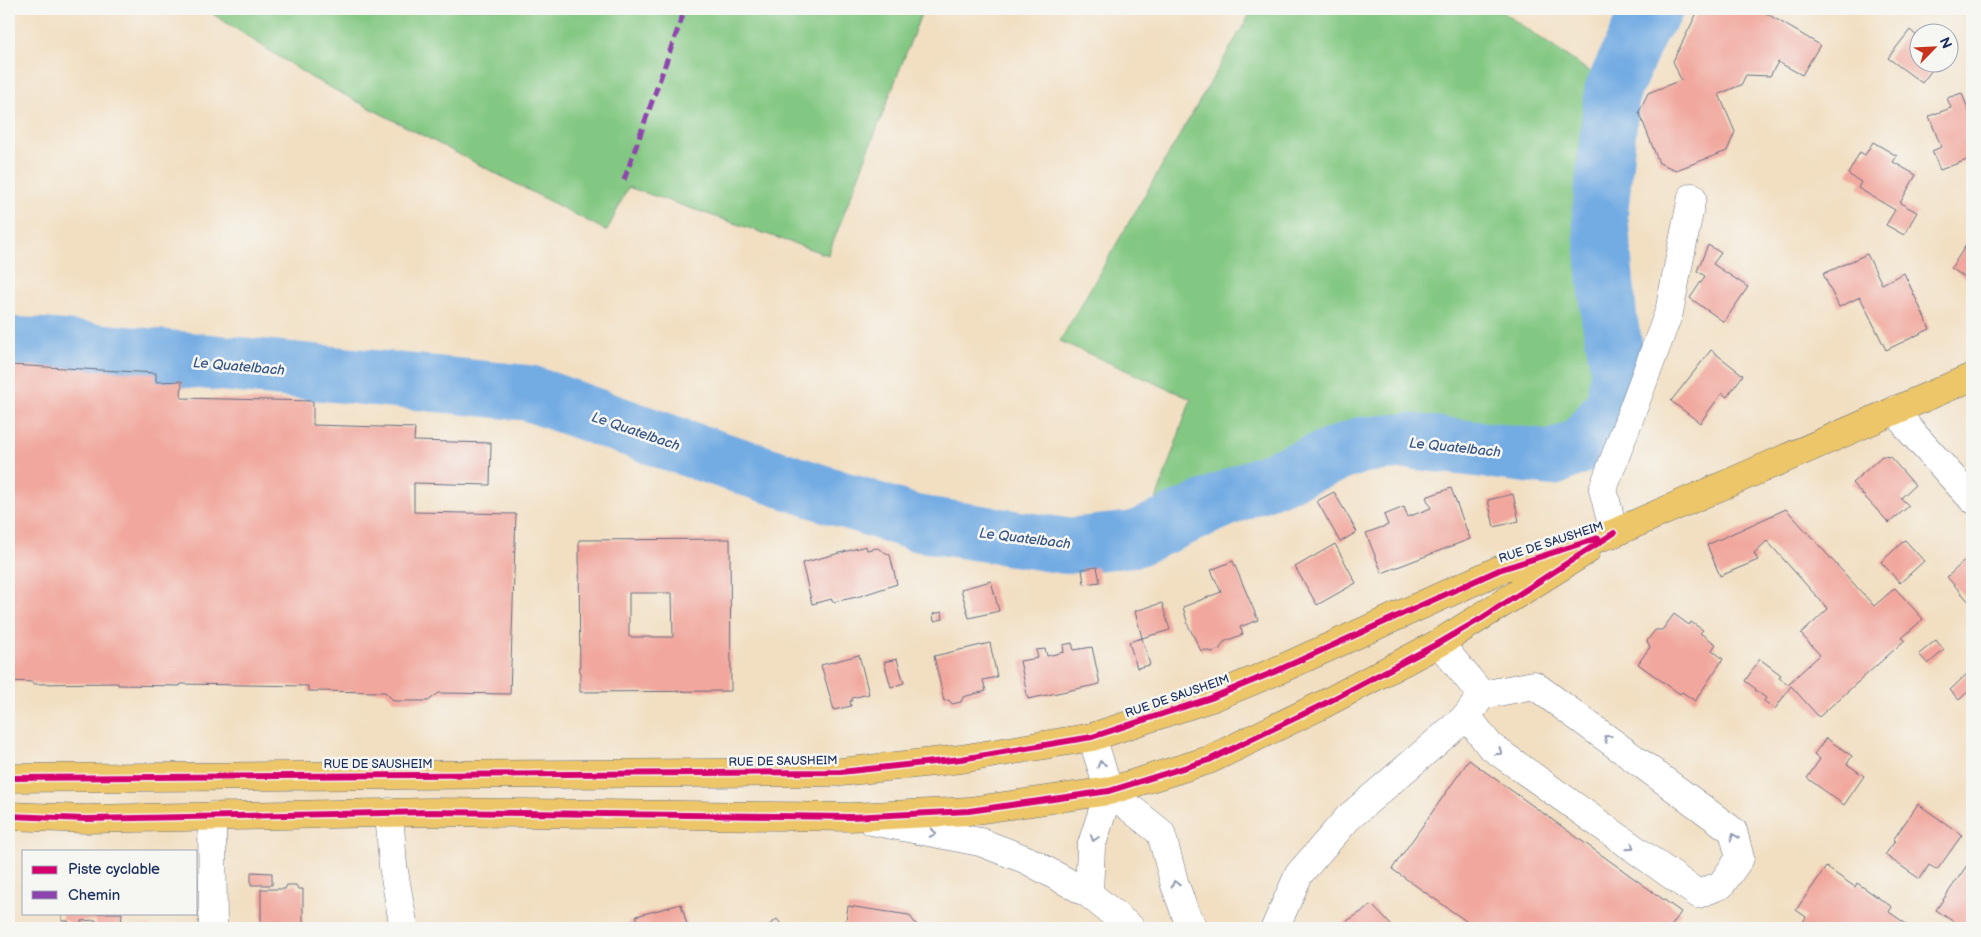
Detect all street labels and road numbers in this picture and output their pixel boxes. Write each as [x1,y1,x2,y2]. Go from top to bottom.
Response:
street label: RUE DE SAUSHEIM [1497,518,1605,566]
street label: RUE DE SAUSHEIM [1123,672,1231,721]
street label: RUE DE SAUSHEIM [728,753,838,770]
street label: RUE DE SAUSHEIM [323,757,433,772]

